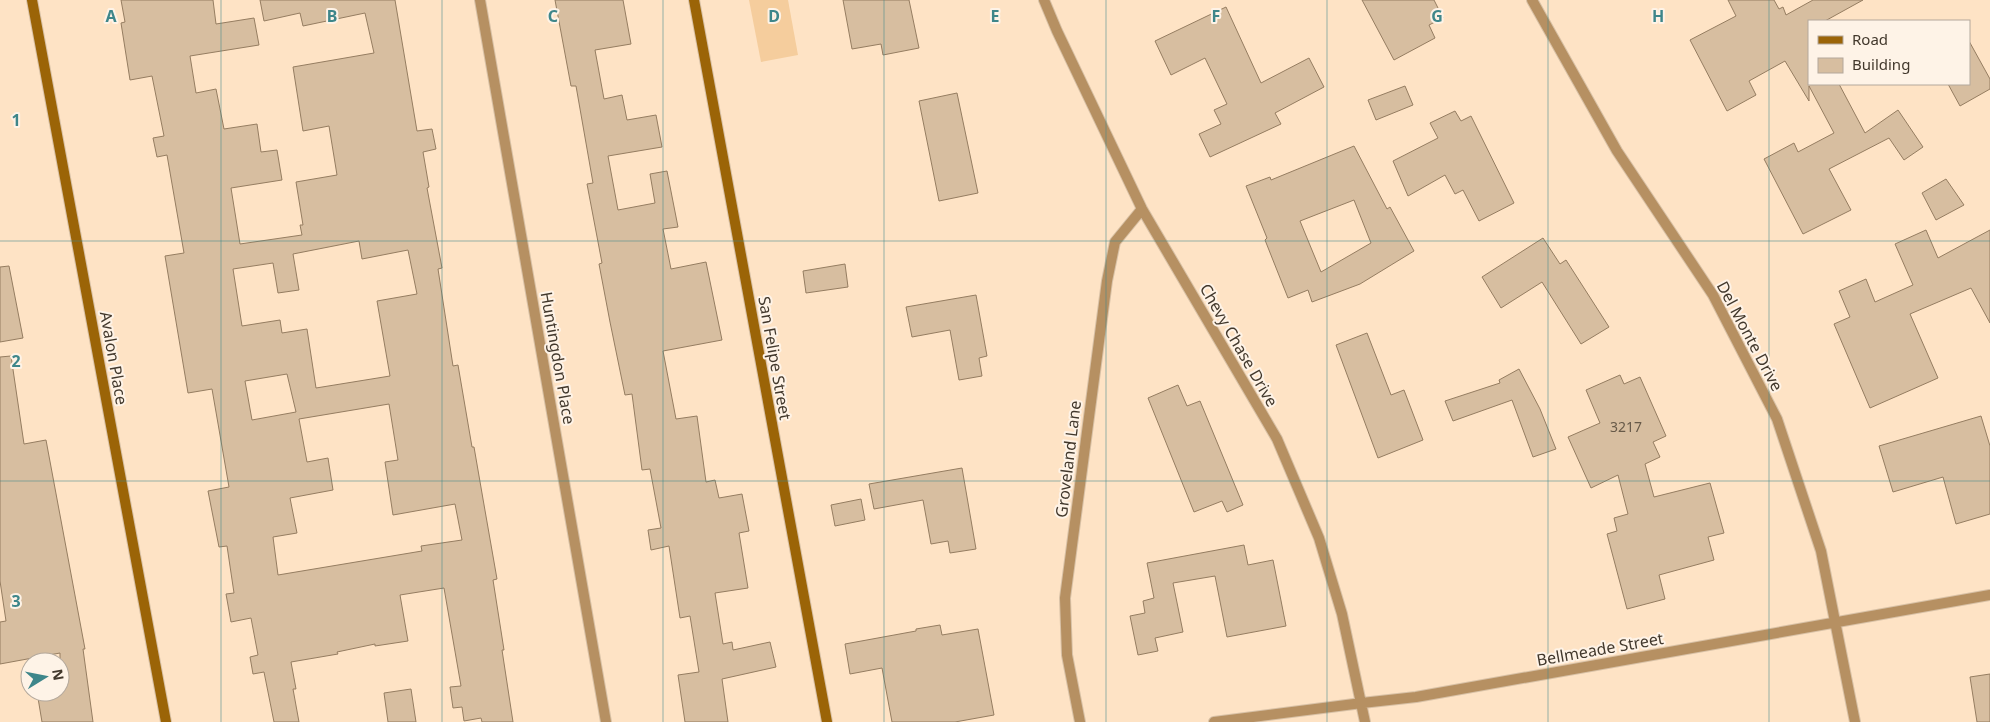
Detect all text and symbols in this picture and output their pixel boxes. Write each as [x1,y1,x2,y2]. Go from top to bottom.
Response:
text: A [105,5,117,27]
text: B [327,5,337,27]
text: C [548,5,558,27]
text: D [768,5,780,27]
text: E [991,5,1000,27]
text: F [1212,5,1220,27]
text: G [1431,5,1443,27]
text: H [1652,5,1664,27]
legend [1808,20,1970,85]
text: Road [1852,29,1888,49]
text: Building [1852,54,1910,74]
text: 1 [11,109,21,131]
street label: Del Monte Drive [1712,277,1788,395]
street label: Chevy Chase Drive [1195,280,1283,410]
street label: Huntingdon Place [536,290,580,426]
street label: San Felipe Street [753,294,797,422]
street label: Avalon Place [95,309,133,407]
text: 2 [11,350,21,372]
street label: Groveland Lane [1050,399,1086,519]
house number: 3217 [1610,417,1642,436]
text: 3 [11,590,21,612]
street label: Bellmeade Street [1535,627,1665,671]
north arrow [20,652,70,702]
text: N [48,667,69,682]

